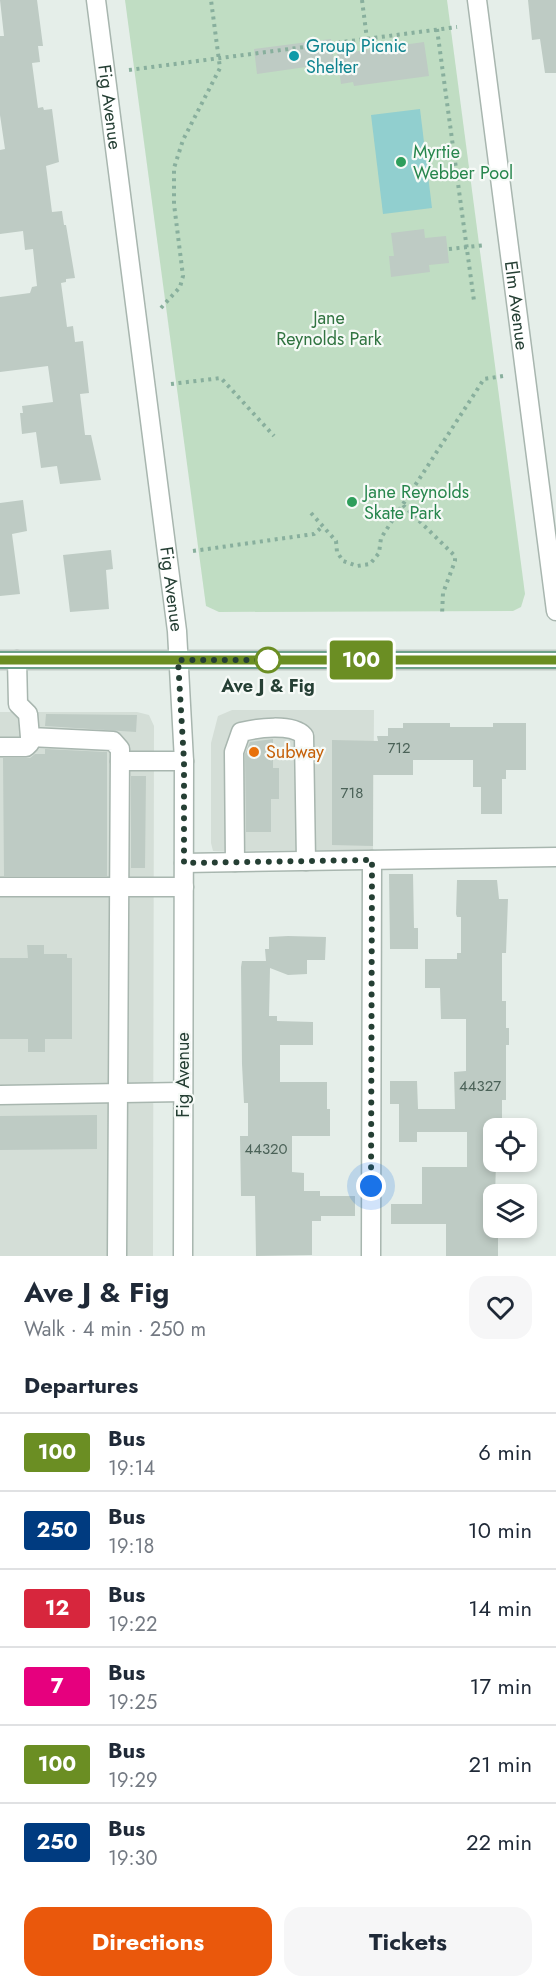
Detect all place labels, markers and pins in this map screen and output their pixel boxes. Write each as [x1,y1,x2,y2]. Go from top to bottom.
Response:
place label: Group Picnic Shelter [306,33,407,80]
marker: Group Picnic Shelter [287,49,301,63]
place label: Myrtie Webber Pool [413,139,513,186]
marker: Myrtie Webber Pool [394,155,408,169]
place label: Jane Reynolds Skate Park [362,479,469,526]
marker: Jane Reynolds Skate Park [345,495,359,509]
marker: Ave J & Fig [255,647,281,673]
place label: Ave J & Fig [220,673,315,699]
place label: Subway [266,739,324,765]
marker: Subway [247,745,261,759]

